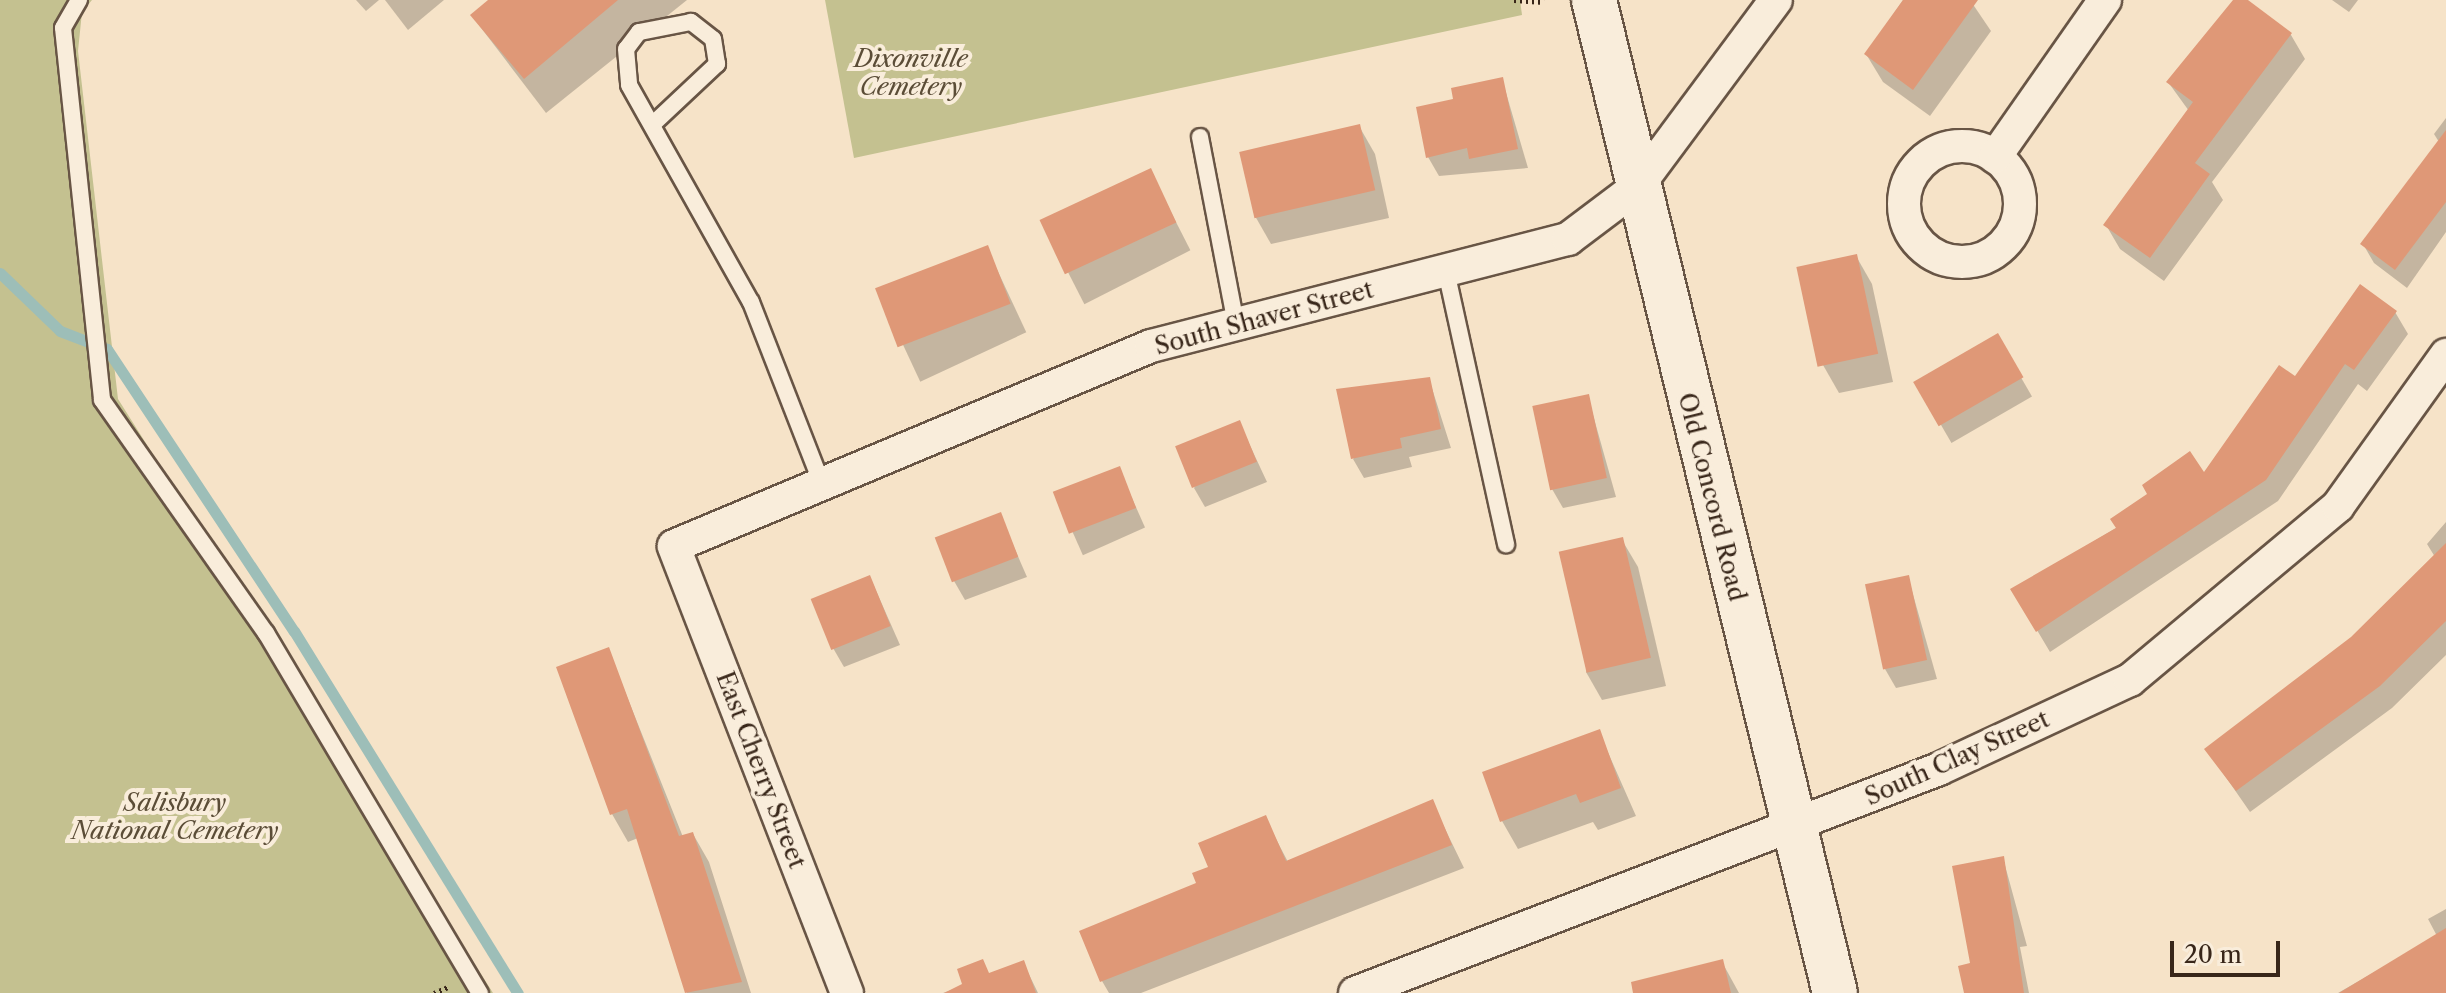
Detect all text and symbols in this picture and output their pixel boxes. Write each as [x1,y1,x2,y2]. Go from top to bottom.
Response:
park label: Dixonville Cemetery [854,45,968,101]
street label: South Shaver Street [1151,275,1377,361]
street label: Old Concord Road [1672,390,1752,604]
street label: East Cherry Street [710,667,812,873]
street label: South Clay Street [1860,704,2054,812]
park label: Salisbury National Cemetery [71,789,279,845]
scale bar [2174,925,2284,975]
text: 20 m [2184,940,2242,969]

